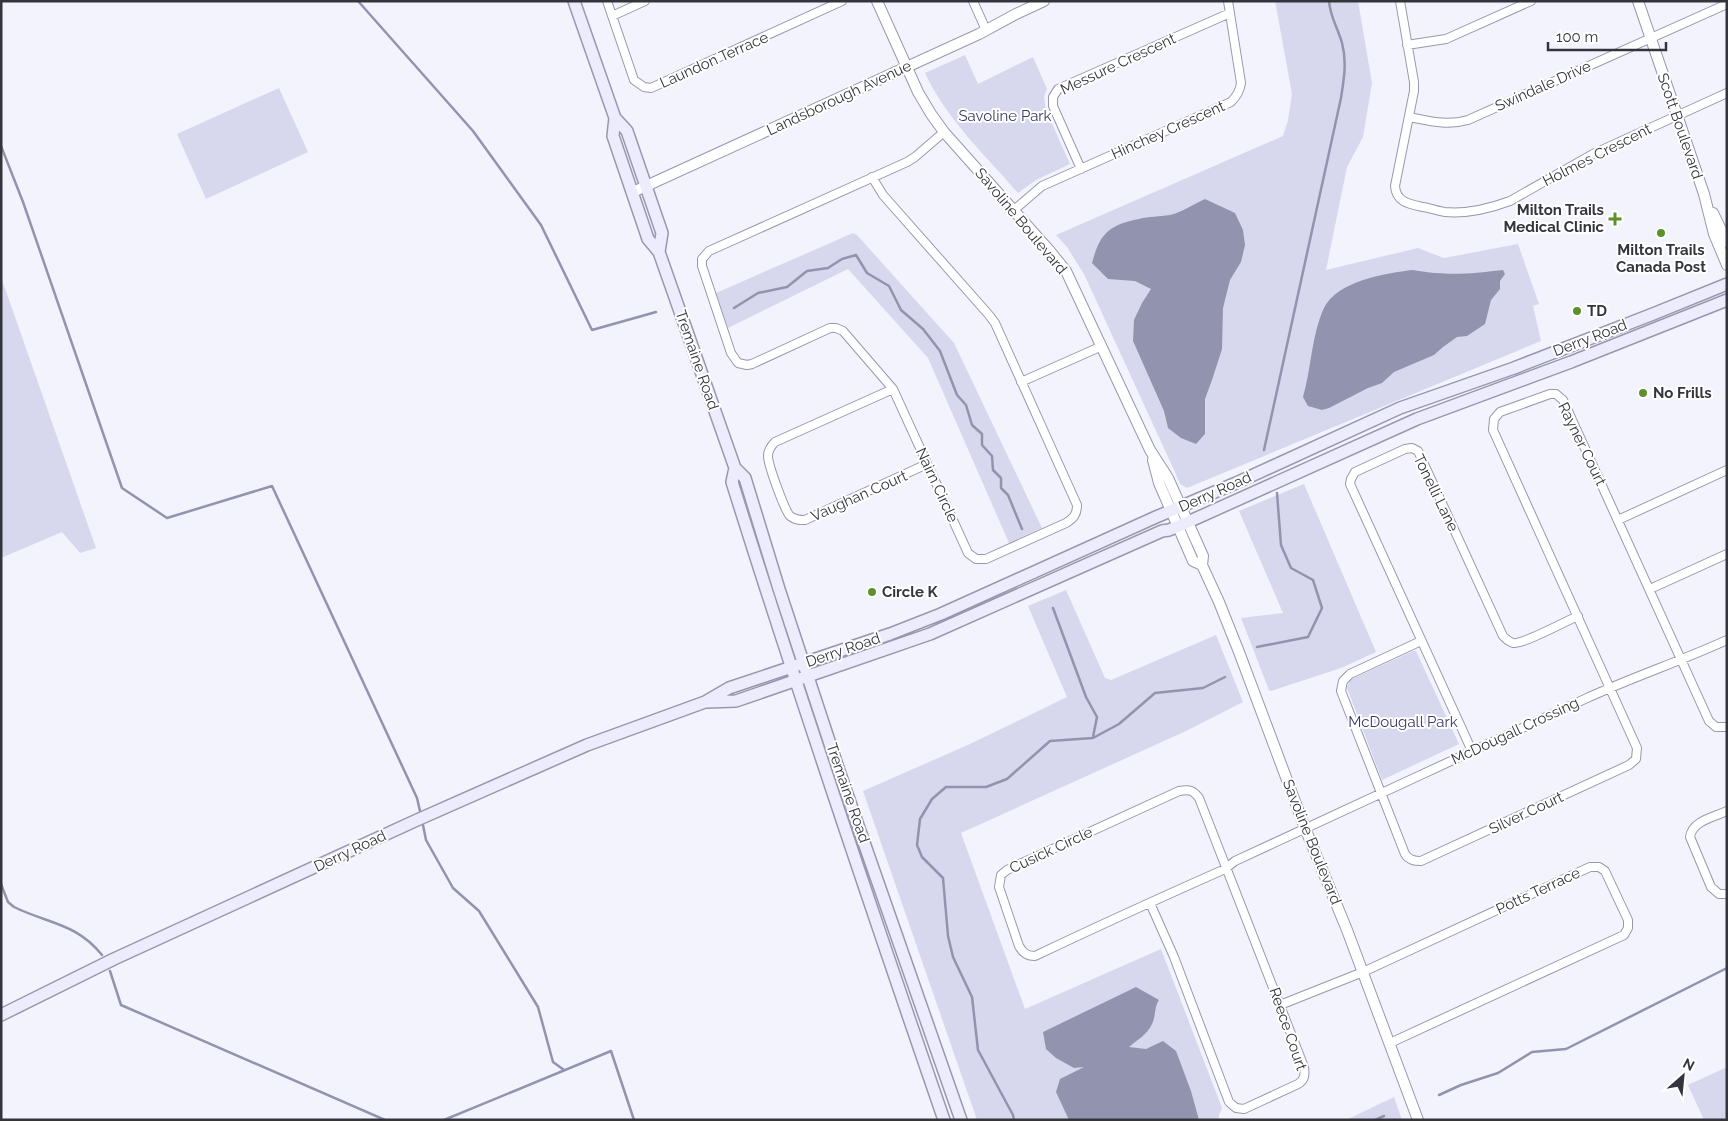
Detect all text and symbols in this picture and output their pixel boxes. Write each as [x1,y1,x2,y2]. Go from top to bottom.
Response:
scale bar [1548,20,1666,52]
street label: Laundon Terrace [657,28,771,92]
text: 100 m [1556,28,1598,46]
street label: Messure Crescent [1058,29,1178,99]
street label: Landsborough Avenue [764,57,914,139]
street label: Swindale Drive [1492,57,1594,115]
street label: Scott Boulevard [1653,71,1707,181]
street label: Hinchey Crescent [1109,97,1227,163]
park label: Savoline Park [958,107,1052,125]
street label: Holmes Crescent [1540,120,1654,190]
street label: Savoline Boulevard [971,164,1071,278]
place label: Milton Trails Medical Clinic [1503,201,1605,236]
marker: Milton Trails Medical Clinic [1608,212,1622,226]
marker: Milton Trails Canada Post [1655,227,1667,239]
place label: Milton Trails Canada Post [1616,241,1706,276]
place label: TD [1587,302,1607,320]
marker: TD [1571,305,1583,317]
street label: Tremaine Road [672,308,722,412]
street label: Derry Road [1551,316,1629,360]
place label: No Frills [1653,384,1712,402]
marker: No Frills [1637,387,1649,399]
street label: Rayner Court [1554,399,1610,489]
street label: Nairn Circle [912,445,962,525]
street label: Tonelli Lane [1410,451,1463,535]
street label: Vaughan Court [808,467,910,525]
street label: Derry Road [1176,468,1254,516]
place label: Circle K [882,583,939,601]
marker: Circle K [866,586,878,598]
street label: Derry Road [803,629,883,671]
street label: McDougall Crossing [1448,694,1582,768]
park label: McDougall Park [1348,713,1458,731]
street label: Tremaine Road [823,741,873,845]
street label: Savoline Boulevard [1279,777,1345,907]
street label: Silver Court [1486,788,1566,838]
street label: Cusick Circle [1007,823,1096,877]
street label: Derry Road [311,826,389,876]
street label: Potts Terrace [1493,864,1583,918]
street label: Reece Court [1265,985,1311,1073]
north arrow [1658,1051,1708,1101]
text: N [1681,1055,1697,1074]

